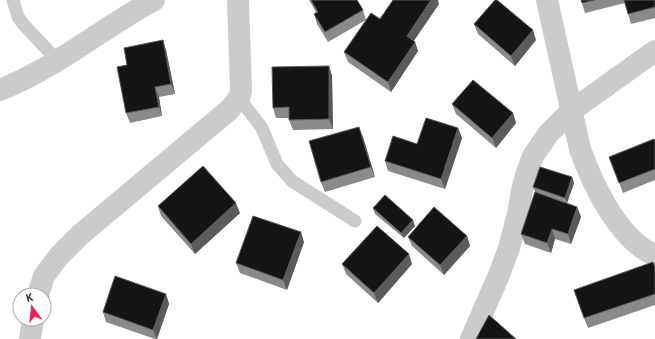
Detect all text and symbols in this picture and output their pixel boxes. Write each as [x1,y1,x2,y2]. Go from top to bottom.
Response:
north arrow [12,287,52,327]
text: K [24,290,35,305]

